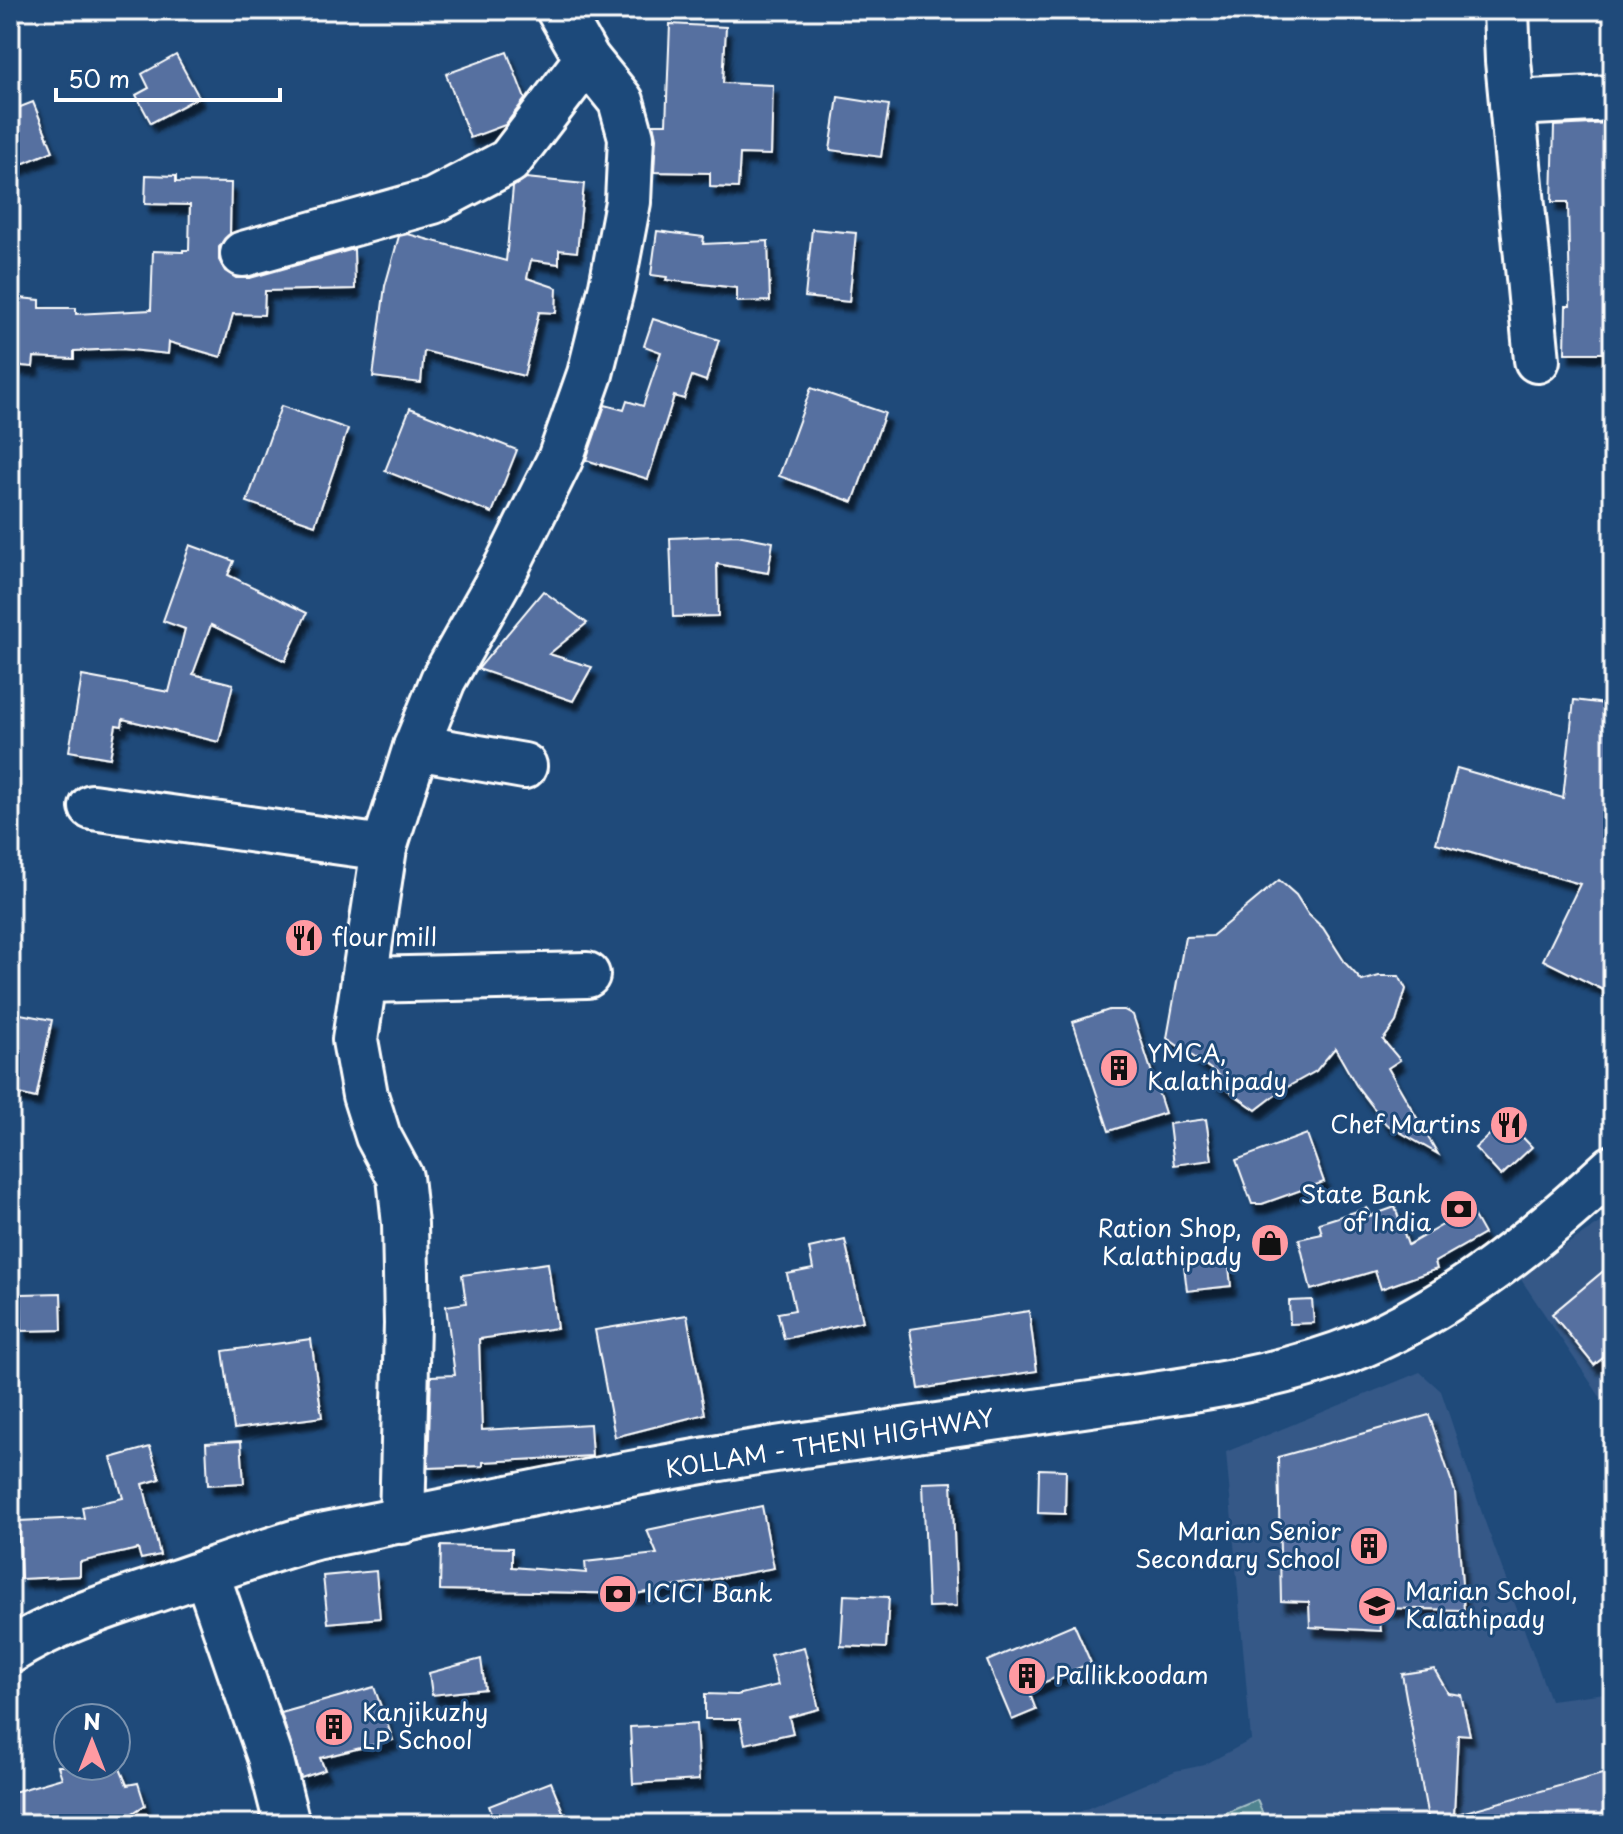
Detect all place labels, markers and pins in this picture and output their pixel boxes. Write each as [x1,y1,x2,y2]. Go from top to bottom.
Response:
restaurant icon: flour mill [283,917,325,959]
place label: flour mill [332,918,437,954]
place label: YMCA, Kalathipady [1147,1034,1287,1098]
building icon: YMCA, Kalathipady [1098,1047,1140,1089]
restaurant icon: Chef Martins [1488,1104,1530,1146]
place label: Chef Martins [1330,1105,1481,1141]
place label: State Bank of India [1301,1175,1431,1239]
bank icon: State Bank of India [1438,1188,1480,1230]
place label: Ration Shop, Kalathipady [1097,1209,1242,1273]
shop icon: Ration Shop, Kalathipady [1249,1222,1291,1264]
place label: Marian Senior Secondary School [1135,1512,1341,1576]
building icon: Marian Senior Secondary School [1348,1525,1390,1567]
place label: Marian School, Kalathipady [1405,1572,1578,1636]
bank icon: ICICI Bank [597,1573,639,1615]
place label: ICICI Bank [646,1574,773,1610]
school or university icon: Marian School, Kalathipady [1356,1585,1398,1627]
building icon: Pallikkoodam [1006,1655,1048,1697]
place label: Pallikkoodam [1055,1656,1209,1692]
place label: Kanjikuzhy LP School [362,1693,488,1757]
building icon: Kanjikuzhy LP School [313,1706,355,1748]

